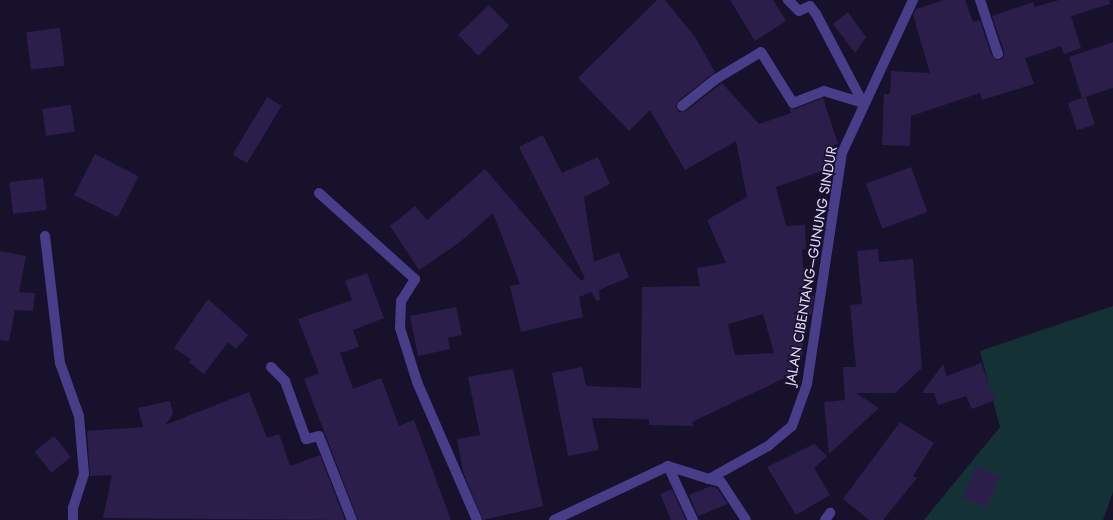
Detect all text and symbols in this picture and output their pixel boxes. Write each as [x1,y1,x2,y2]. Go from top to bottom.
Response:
street label: JALAN CIBENTANG–GUNUNG SINDUR [782,145,840,387]

